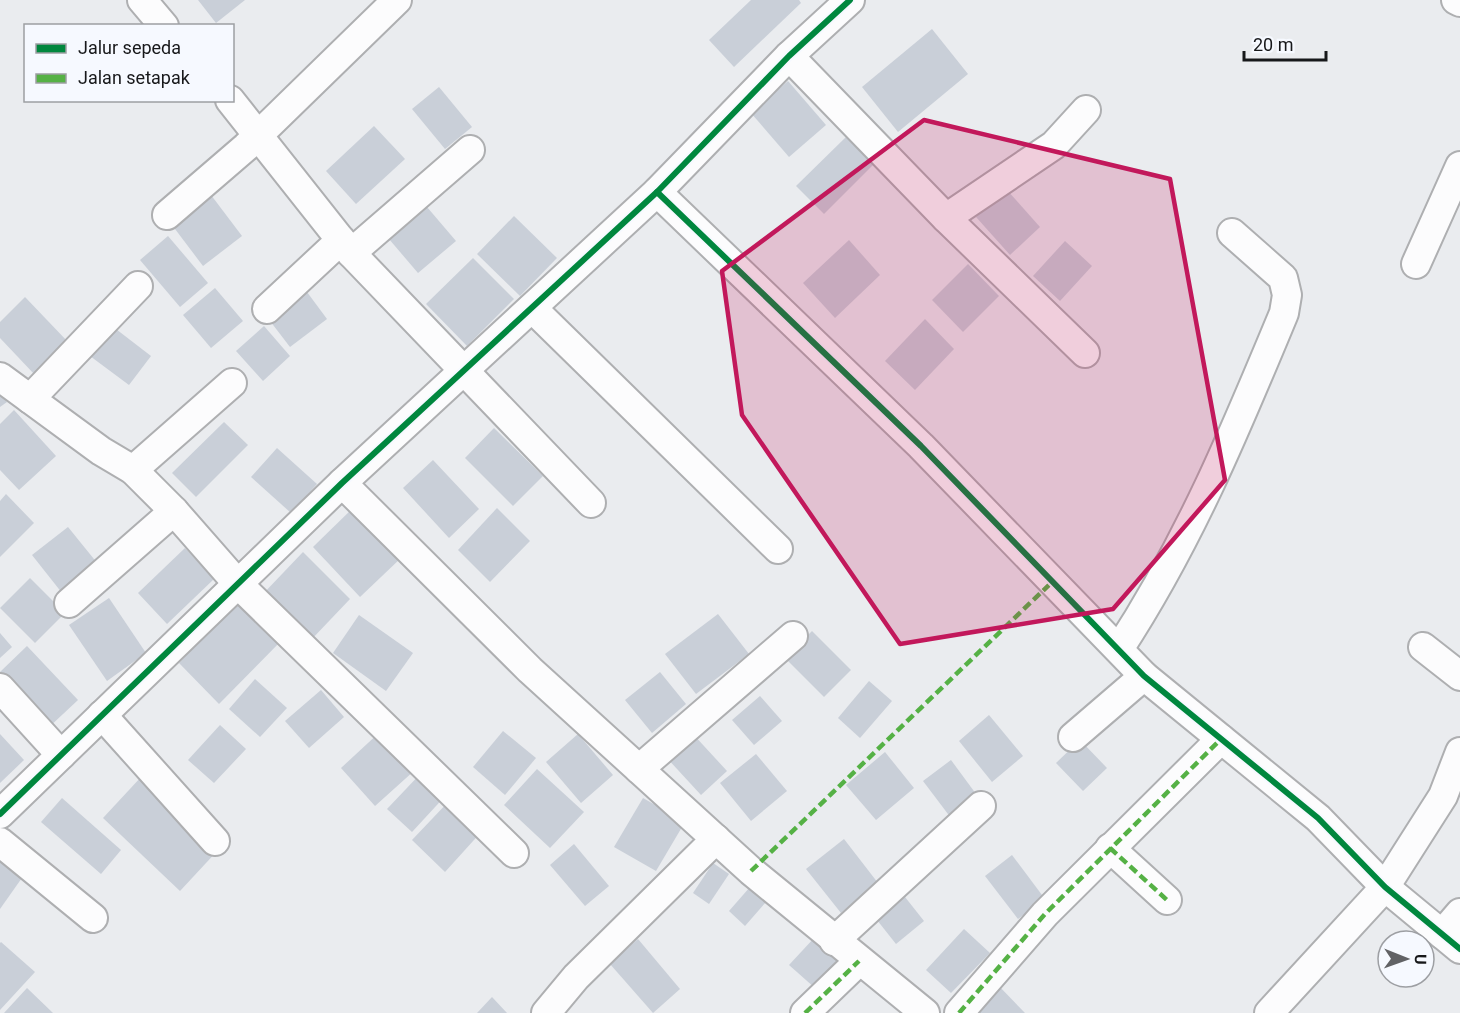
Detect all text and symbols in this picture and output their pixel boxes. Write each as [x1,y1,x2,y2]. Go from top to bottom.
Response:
legend [24,24,234,102]
scale bar [1244,24,1326,62]
text: 20 m [1253,34,1293,55]
text: Jalur sepeda [78,37,181,58]
text: Jalan setapak [78,67,191,88]
north arrow [1376,929,1436,989]
text: U [1411,954,1430,965]

